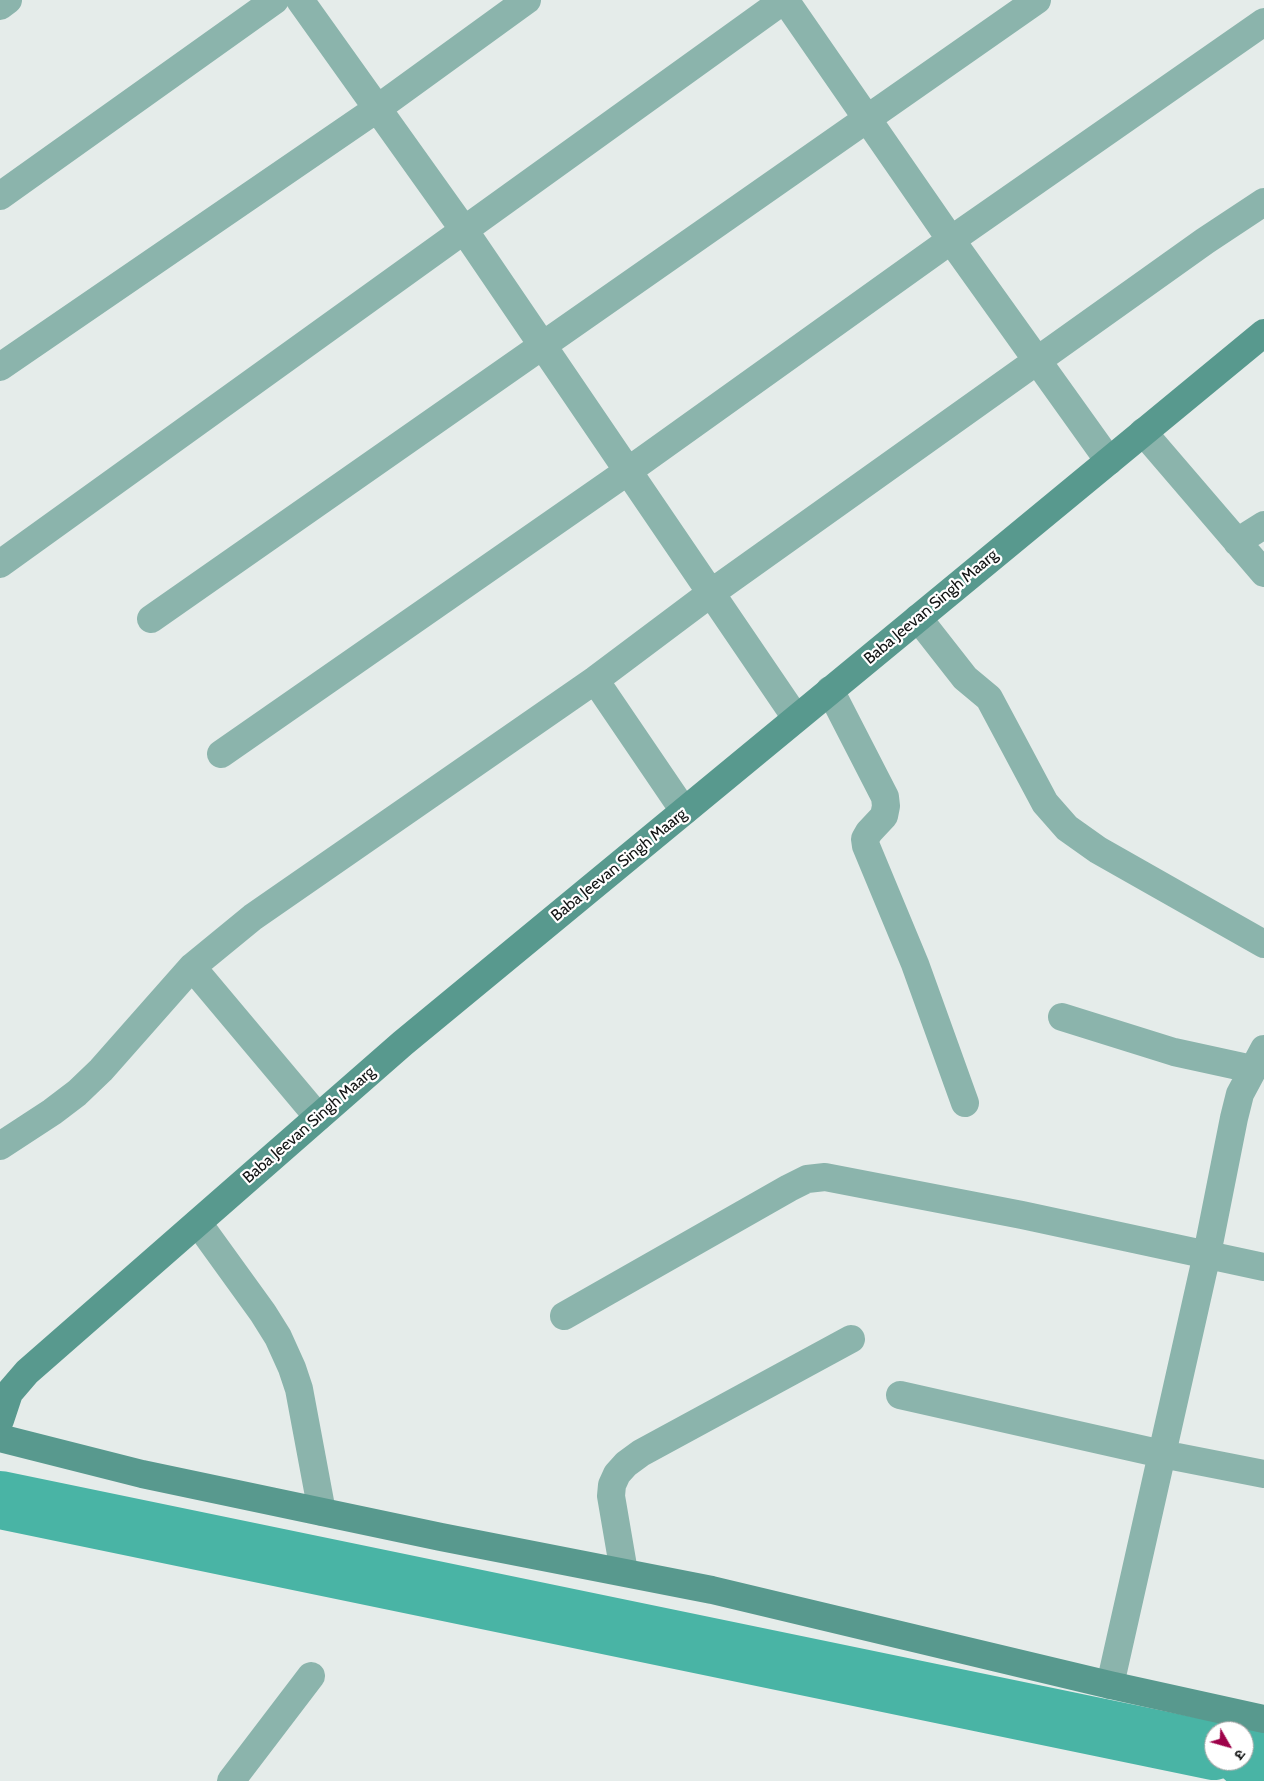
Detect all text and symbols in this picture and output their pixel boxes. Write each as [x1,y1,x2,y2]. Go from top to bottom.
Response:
street label: Baba Jeevan Singh Maarg [860,545,1002,669]
street label: Baba Jeevan Singh Maarg [547,804,691,926]
street label: Baba Jeevan Singh Maarg [239,1062,379,1188]
north arrow [1204,1721,1254,1771]
text: उ [1230,1746,1250,1763]

